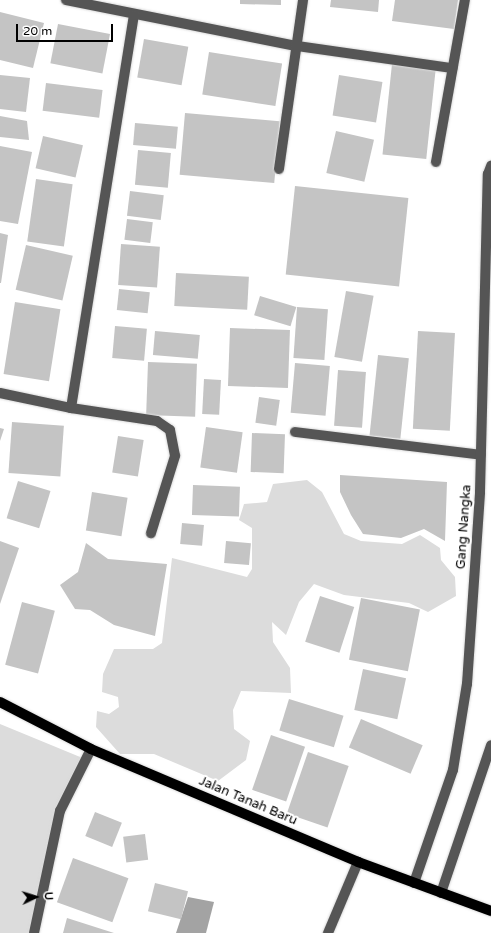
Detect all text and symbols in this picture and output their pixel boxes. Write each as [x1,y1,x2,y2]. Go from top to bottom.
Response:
scale bar [18,16,115,42]
text: 20 m [23,24,52,38]
street label: Gang Nangka [453,484,475,570]
street label: Jalan Tanah Baru [197,773,299,829]
north arrow [16,877,56,917]
text: U [42,892,55,901]

